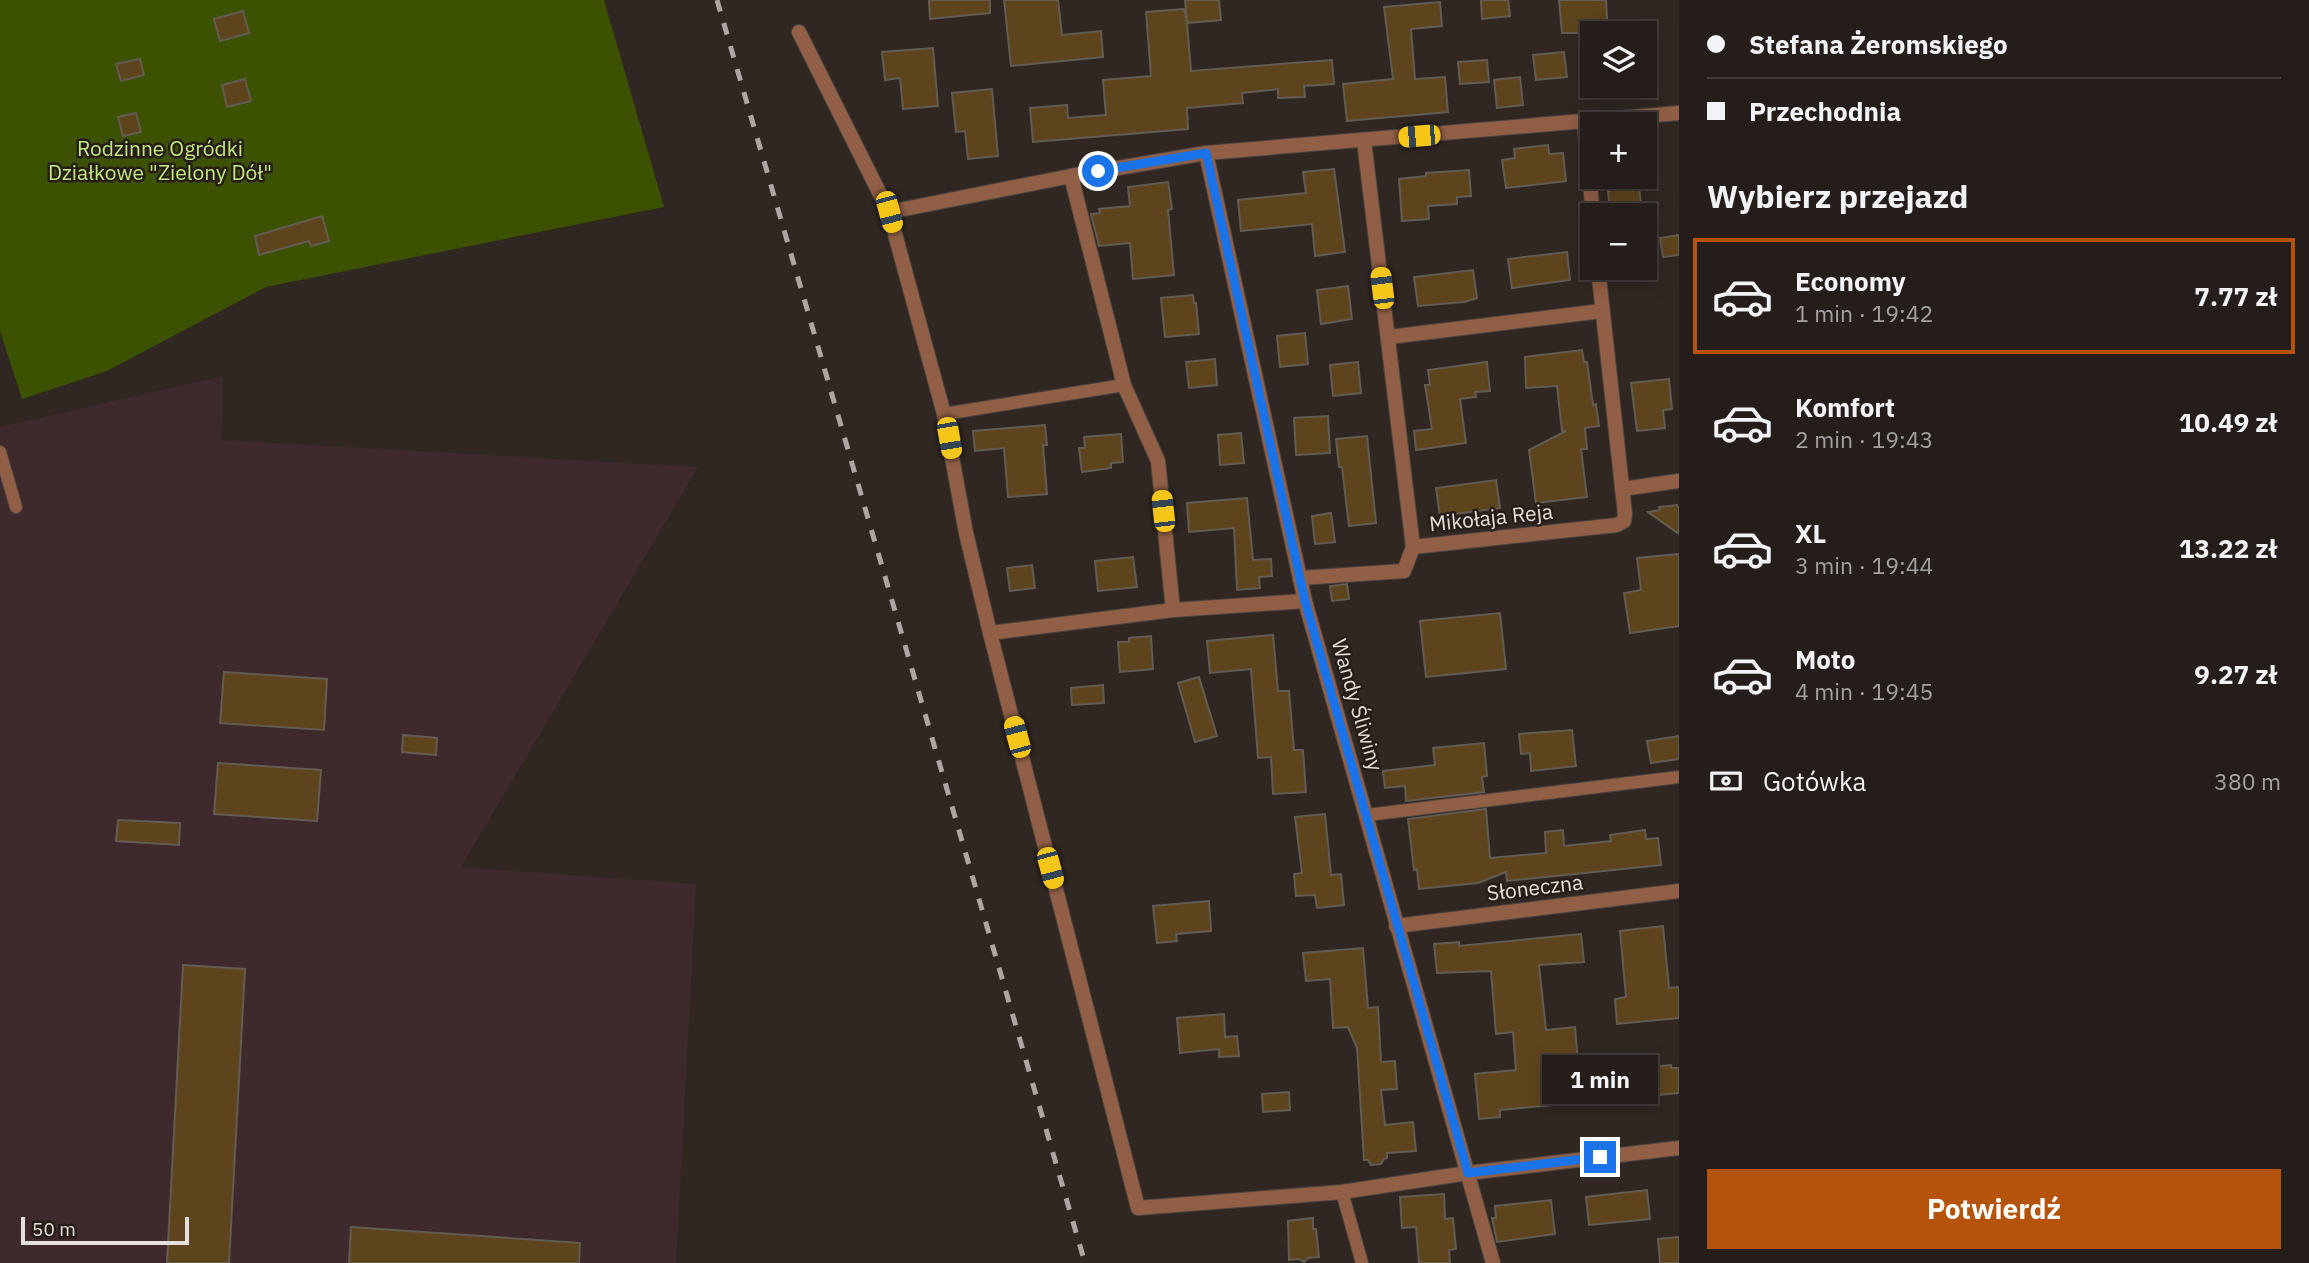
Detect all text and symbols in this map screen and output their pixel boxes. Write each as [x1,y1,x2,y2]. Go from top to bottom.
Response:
map controls [1580,21,1657,280]
button: layers [1580,21,1657,98]
text: Stefana Żeromskiego [1749,27,2008,61]
text: Przechodnia [1749,94,1901,128]
button: + [1580,112,1657,189]
car [1398,124,1441,148]
park label: Rodzinne Ogródki Działkowe "Zielony Dół" [48,134,272,186]
route start [1082,155,1114,187]
text: Wybierz przejazd [1707,175,1969,217]
car [874,189,905,235]
button: − [1580,203,1657,280]
text: Economy [1795,264,1906,298]
icon: car [1711,265,1774,328]
car [1370,266,1395,310]
text: 7.77 zł [2194,279,2277,313]
text: 1 min · 19:42 [1795,298,1933,328]
text: Komfort [1795,390,1895,424]
icon: car [1711,391,1774,454]
text: 10.49 zł [2179,405,2277,439]
car [936,415,963,461]
text: 2 min · 19:43 [1795,424,1933,454]
car [1151,489,1176,533]
street label: Mikołaja Reja [1428,497,1554,537]
text: XL [1795,516,1826,550]
icon: car [1711,517,1774,580]
text: 13.22 zł [2179,531,2277,565]
text: 3 min · 19:44 [1795,550,1933,580]
street label: Wandy Śliwiny [1326,635,1390,774]
text: Moto [1795,642,1855,676]
icon: car [1711,643,1774,706]
text: 9.27 zł [2194,657,2277,691]
text: 4 min · 19:45 [1795,676,1933,706]
car [1002,714,1033,760]
icon: cash [1707,762,1745,800]
text: Gotówka [1763,764,1867,798]
text: 380 m [2214,766,2281,796]
car [1035,845,1066,891]
street label: Słoneczna [1485,867,1585,907]
callout: 1 min [1542,1056,1658,1104]
text: 1 min [1570,1064,1630,1094]
route end [1584,1141,1616,1173]
button: Potwierdź [1707,1169,2281,1249]
scale bar [21,1214,189,1246]
text: 50 m [32,1217,76,1241]

